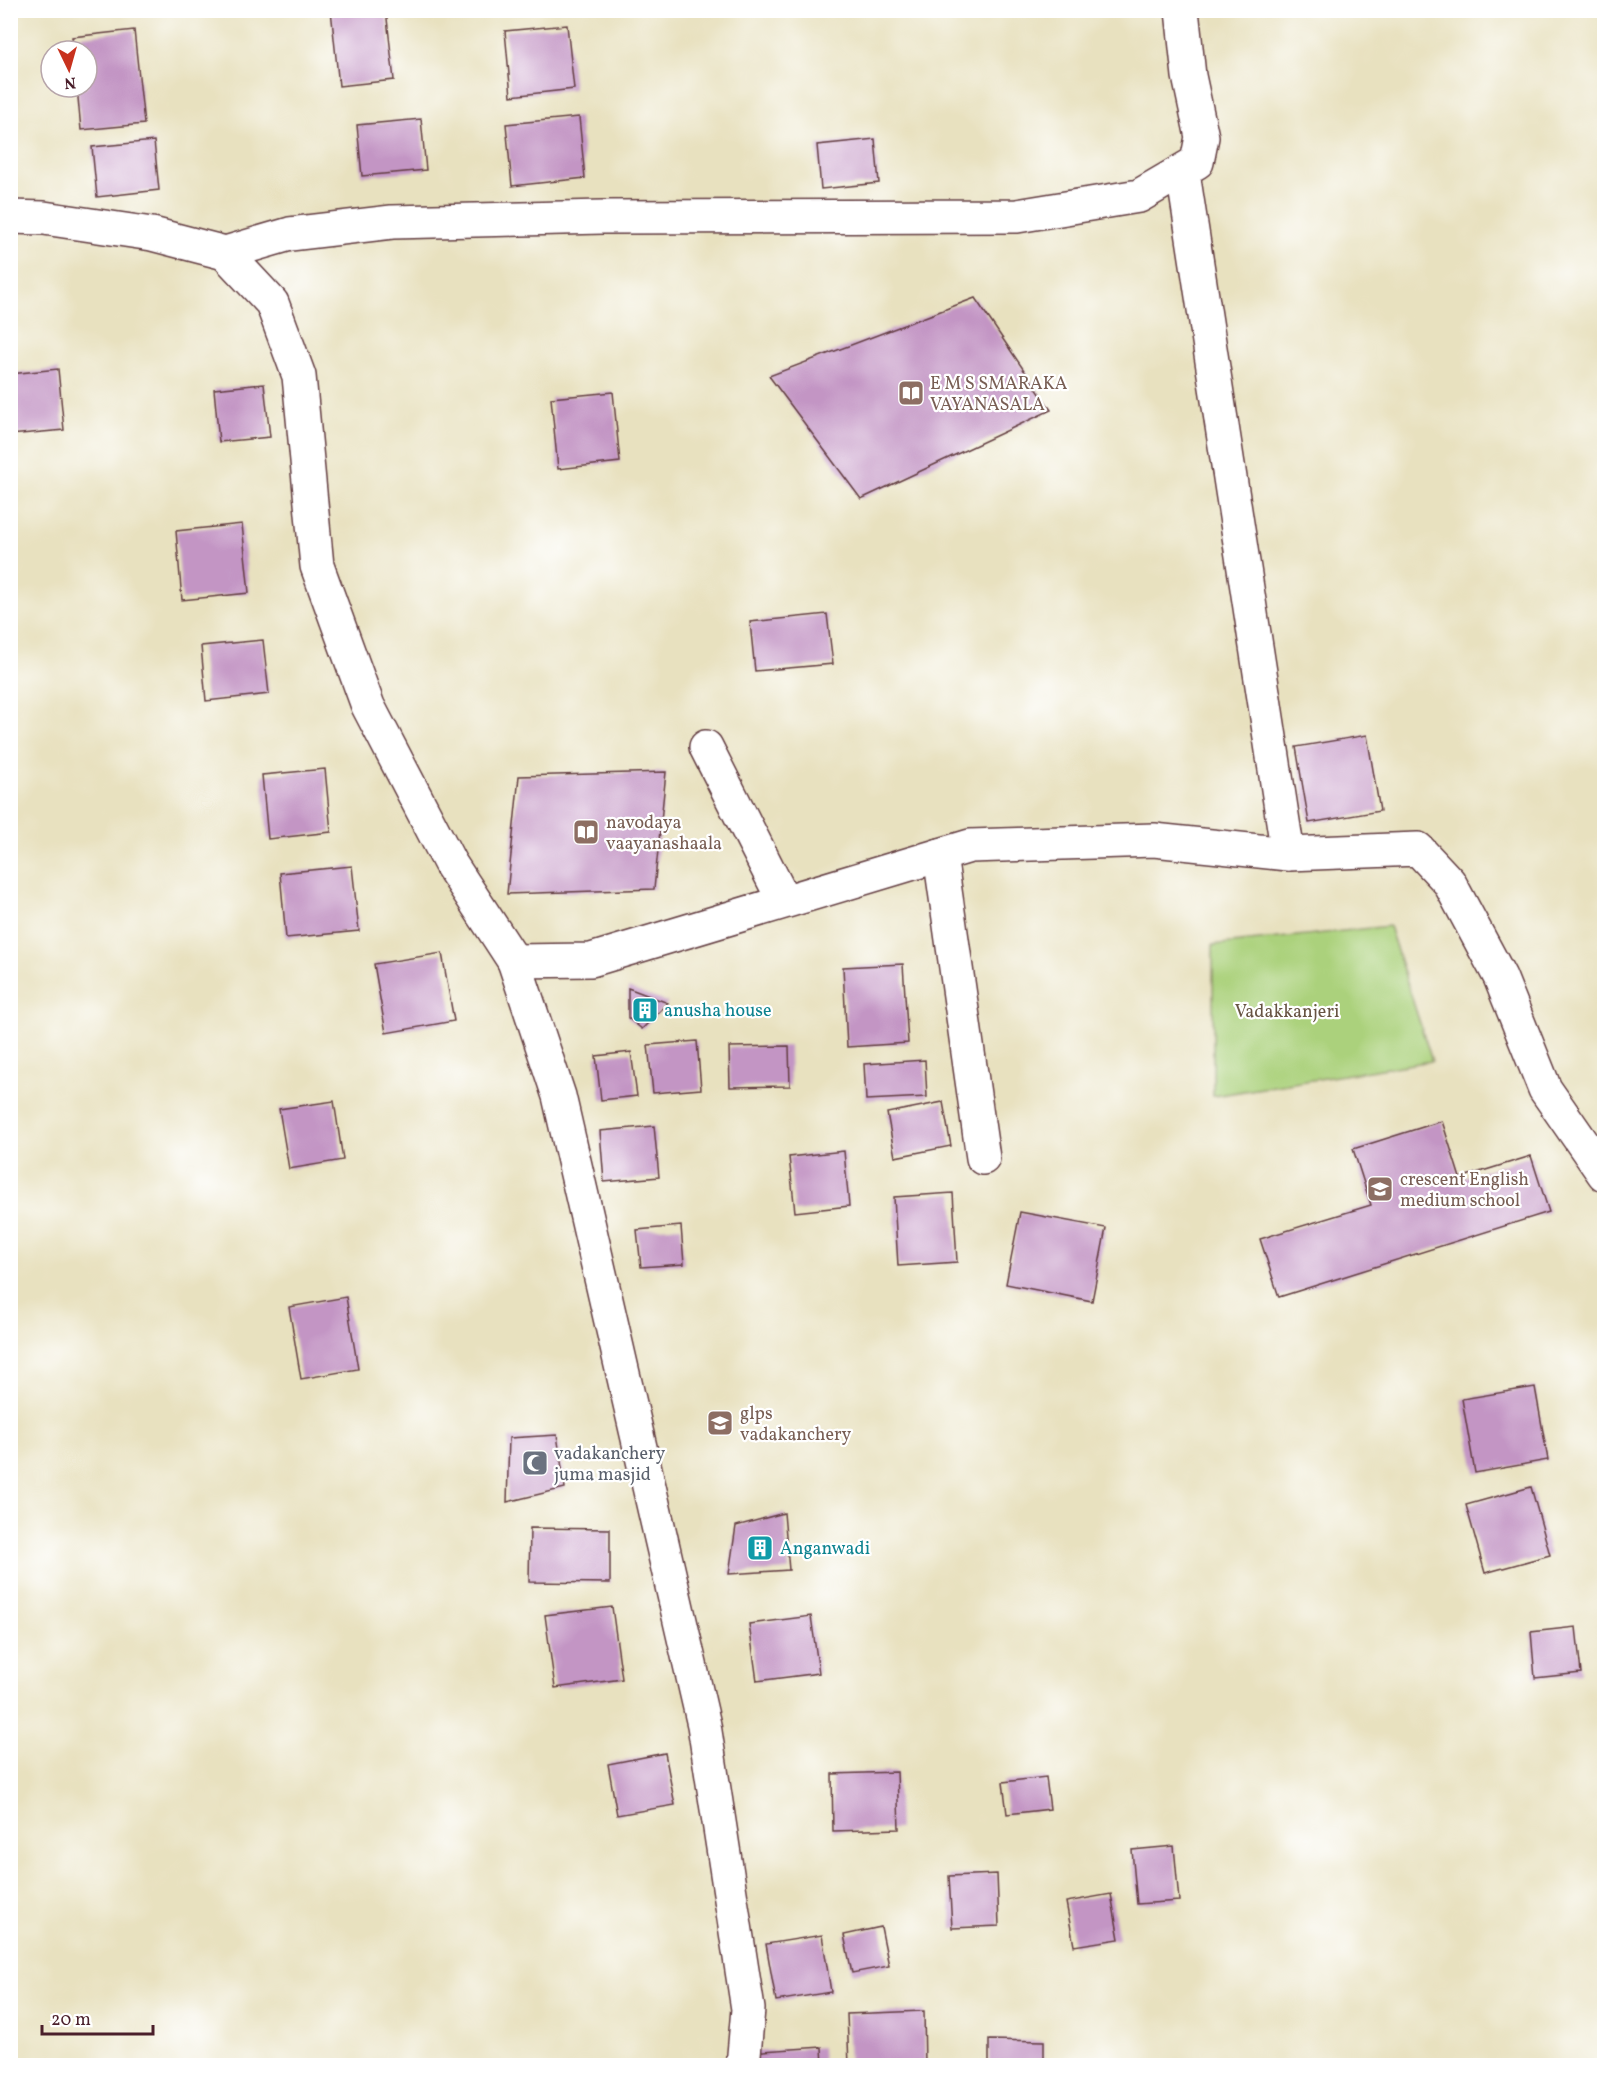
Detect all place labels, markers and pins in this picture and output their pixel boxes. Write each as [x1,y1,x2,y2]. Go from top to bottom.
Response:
place label: E M S SMARAKA VAYANASALA [930,372,1068,418]
library icon: E M S SMARAKA VAYANASALA [896,378,926,408]
place label: navodaya vaayanashaala [606,811,722,857]
library icon: navodaya vaayanashaala [571,817,601,847]
building icon: anusha house [630,995,660,1025]
place label: anusha house [664,999,772,1024]
place label: crescent English medium school [1400,1168,1529,1214]
school or university icon: crescent English medium school [1365,1174,1395,1204]
place label: glps vadakanchery [740,1402,852,1448]
school or university icon: glps vadakanchery [705,1408,735,1438]
place label: vadakanchery juma masjid [554,1442,666,1488]
mosque icon: vadakanchery juma masjid [520,1448,550,1478]
building icon: Anganwadi [745,1533,775,1563]
place label: Anganwadi [780,1537,870,1562]

